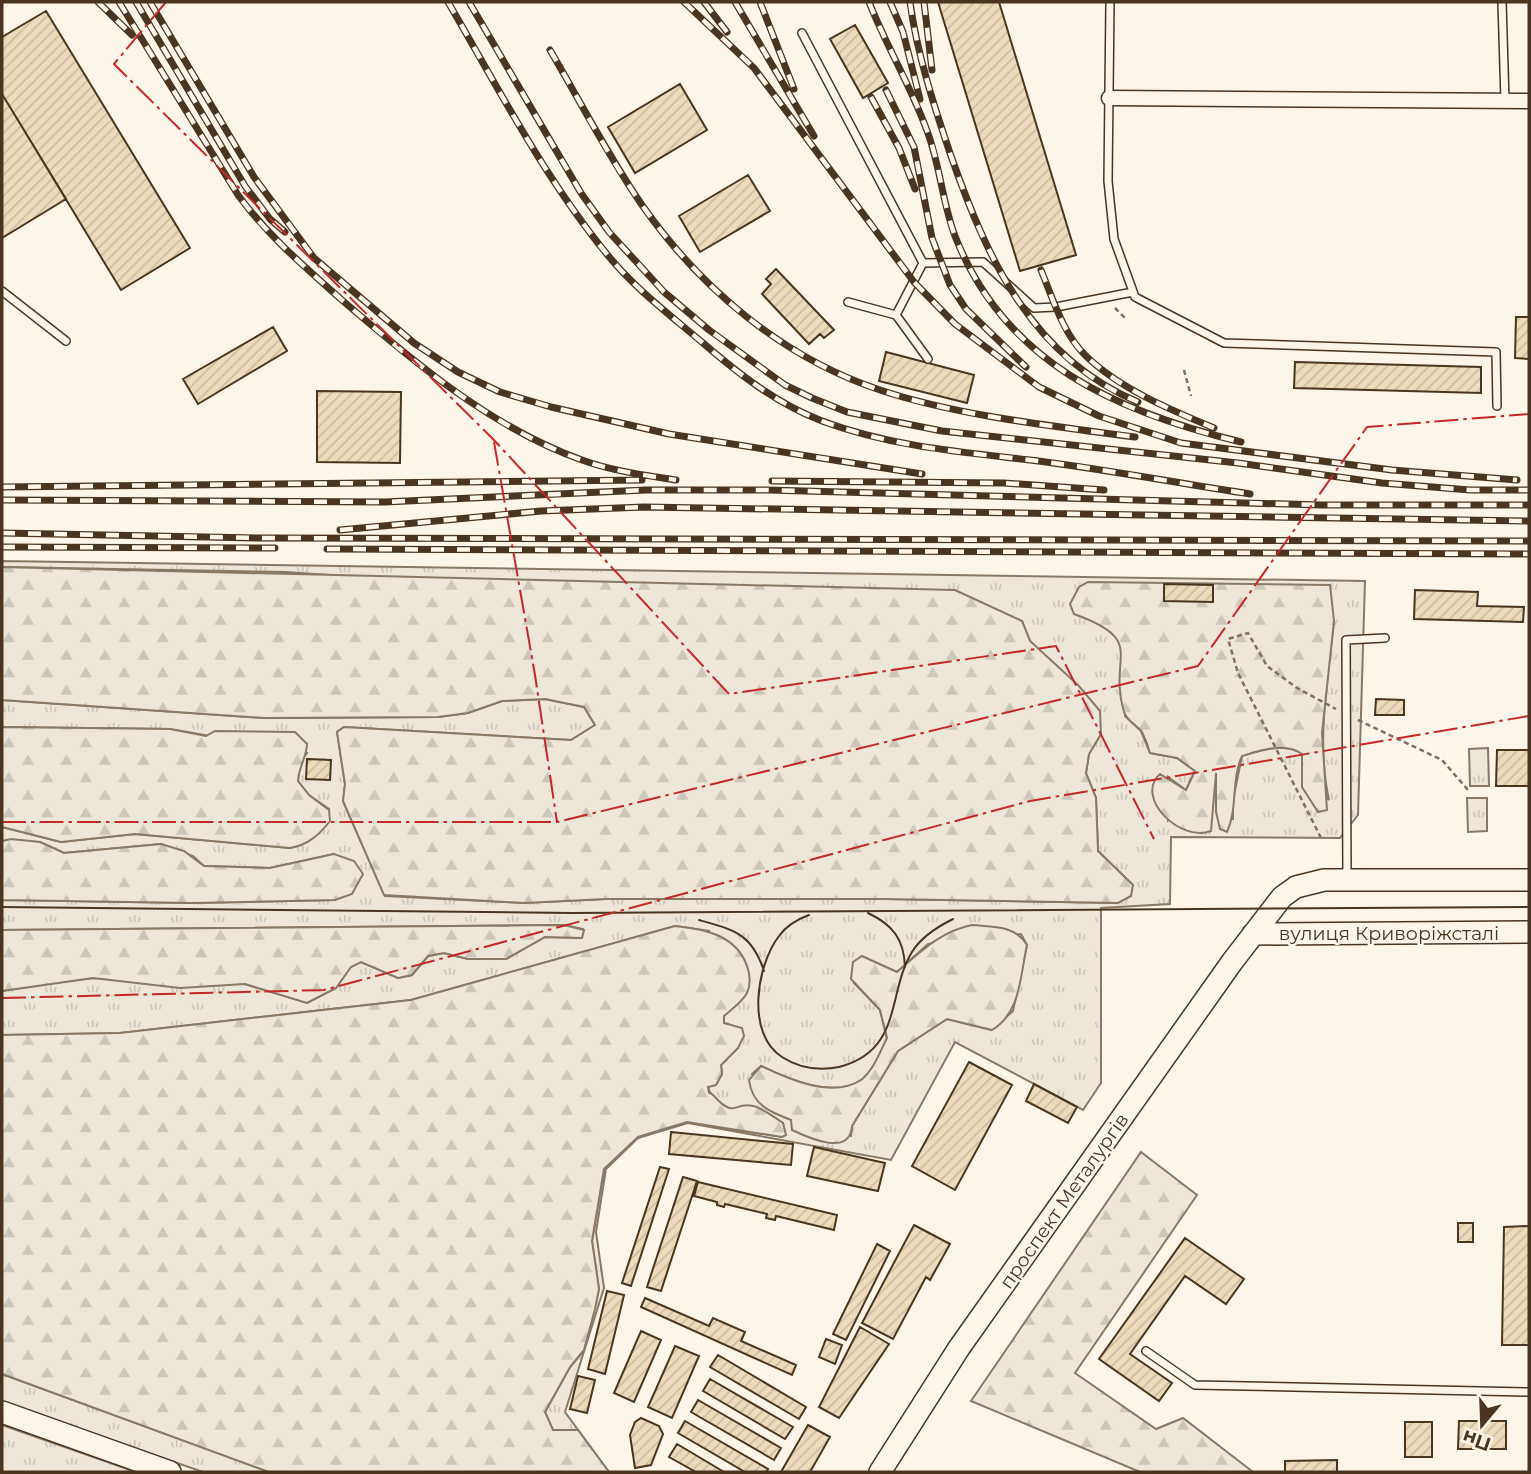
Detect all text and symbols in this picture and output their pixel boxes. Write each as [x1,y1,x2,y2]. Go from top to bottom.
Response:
street label: вулиця Криворіжсталі [1279,922,1499,945]
street label: проспект Металургів [995,1109,1133,1293]
north arrow [1447,1390,1517,1460]
text: Пн [1459,1425,1494,1456]

